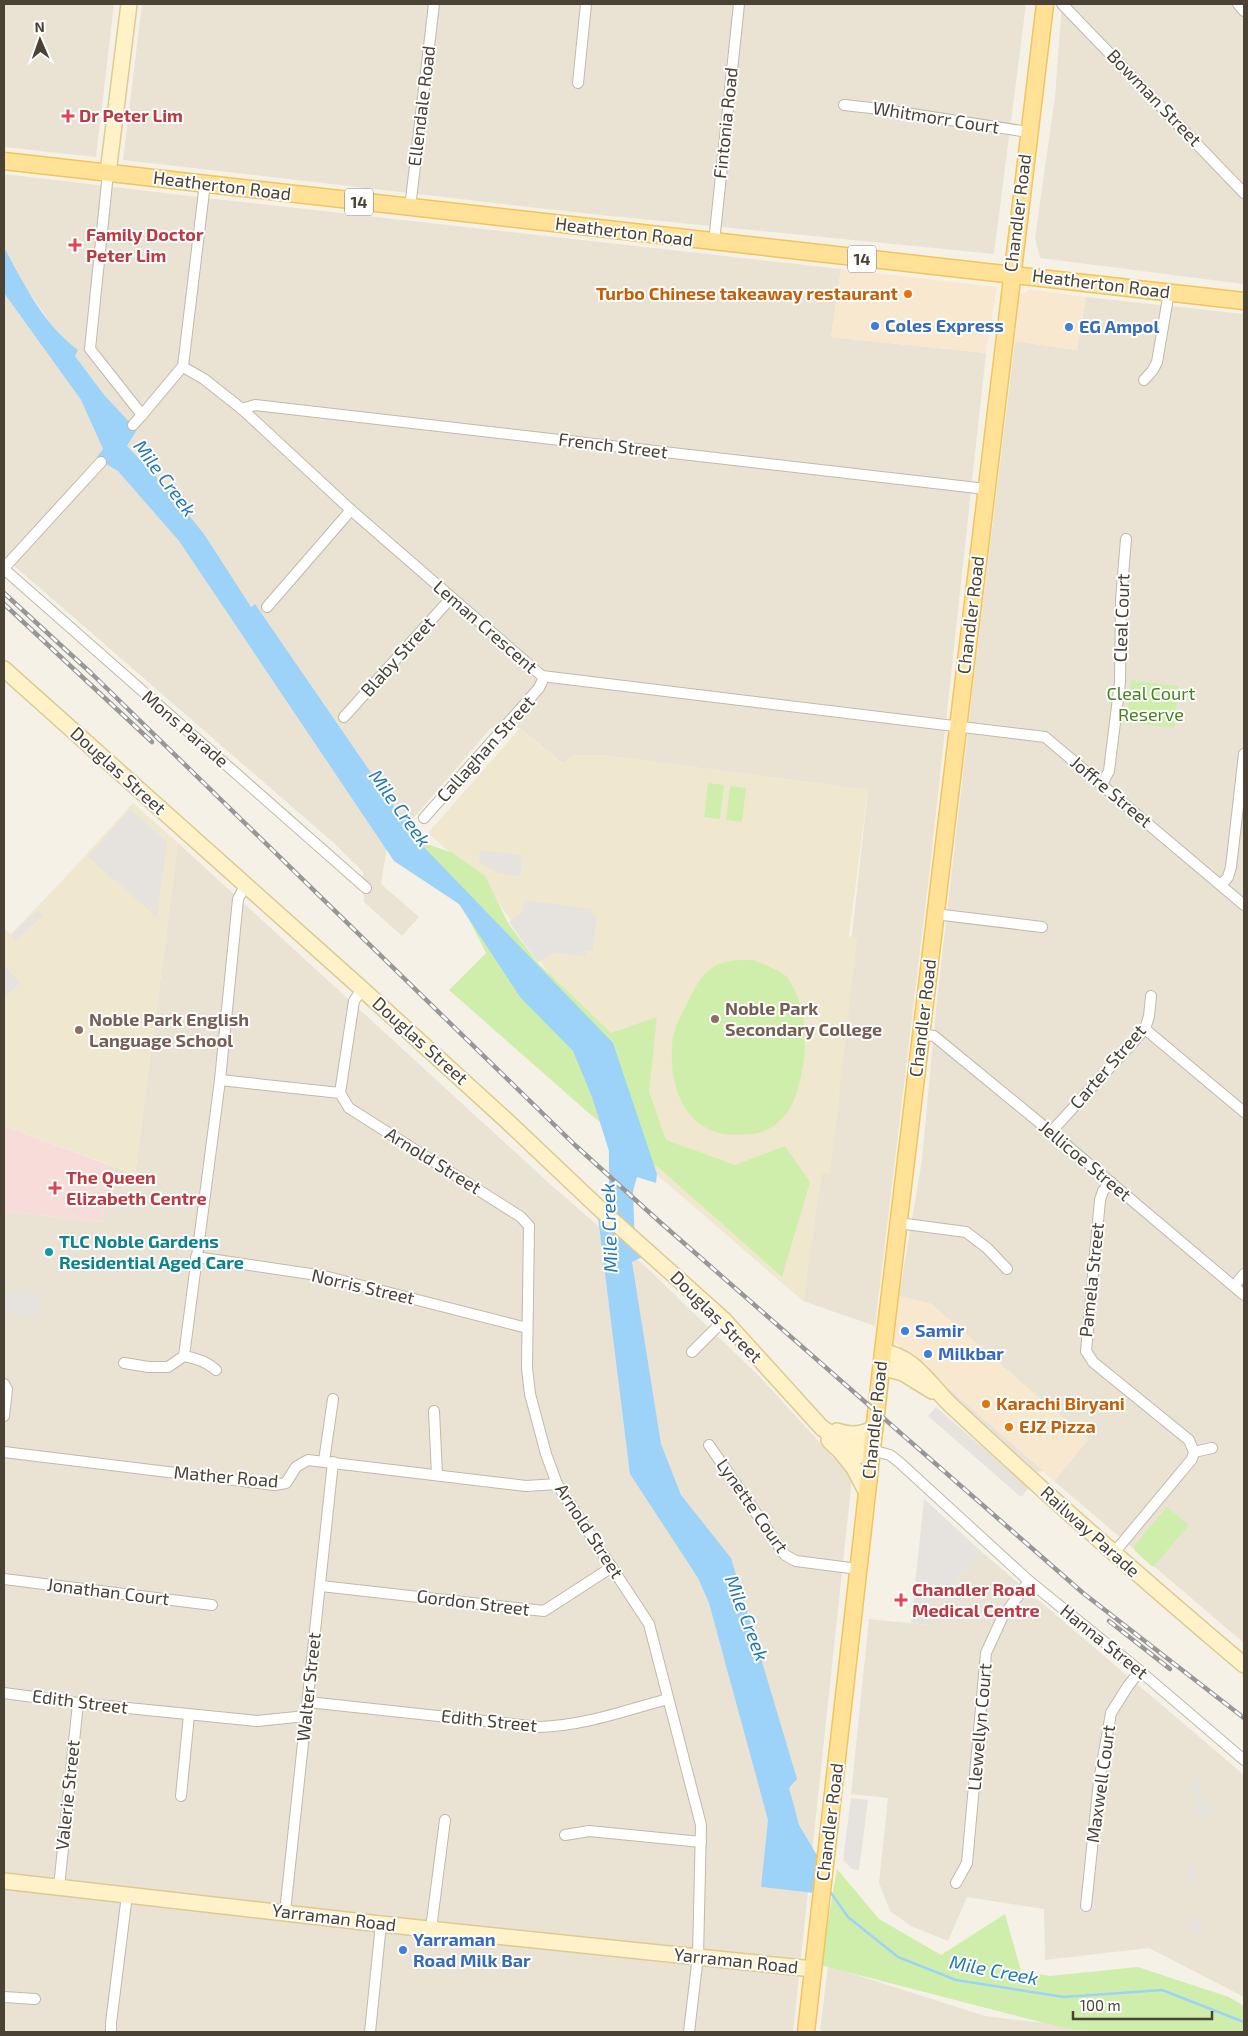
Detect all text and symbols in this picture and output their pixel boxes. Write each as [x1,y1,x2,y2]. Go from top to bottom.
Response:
north arrow [15,15,65,65]
text: N [34,18,45,35]
street label: Ellendale Road [403,44,439,168]
street label: Bowman Street [1103,44,1207,150]
street label: Fintonia Road [708,66,742,180]
street label: Whitmorr Court [871,96,1001,138]
place label: Dr Peter Lim [79,104,183,126]
marker: Dr Peter Lim [61,109,75,123]
street label: Chandler Road [999,153,1035,273]
street label: Heatherton Road [152,166,292,204]
road number: 14 [345,188,373,216]
street label: Heatherton Road [554,212,694,250]
place label: Family Doctor Peter Lim [86,223,204,266]
marker: Family Doctor Peter Lim [68,238,82,252]
road number: 14 [848,245,876,272]
street label: Heatherton Road [1031,264,1171,302]
place label: Turbo Chinese takeaway restaurant [596,282,899,304]
marker: Turbo Chinese takeaway restaurant [902,288,914,300]
place label: Coles Express [885,314,1004,336]
place label: EG Ampol [1079,315,1159,337]
marker: Coles Express [869,320,881,332]
marker: EG Ampol [1063,321,1075,333]
street label: French Street [557,427,669,463]
water label: Mile Creek [129,435,202,521]
street label: Chandler Road [952,555,988,675]
street label: Cleal Court [1108,573,1134,663]
street label: Leman Crescent [429,575,542,678]
street label: Blaby Street [356,612,439,701]
park label: Cleal Court Reserve [1107,682,1196,725]
street label: Mons Parade [138,685,233,772]
street label: Callaghan Street [432,690,539,806]
street label: Douglas Street [66,722,171,819]
street label: Joffre Street [1066,751,1157,832]
water label: Mile Creek [365,765,436,851]
street label: Chandler Road [904,958,940,1078]
street label: Douglas Street [368,992,473,1089]
place label: Noble Park Secondary College [725,997,882,1040]
place label: Noble Park English Language School [89,1008,249,1051]
marker: Noble Park Secondary College [709,1013,721,1025]
street label: Carter Street [1065,1019,1150,1113]
marker: Noble Park English Language School [73,1024,85,1036]
street label: Jellicoe Street [1035,1115,1136,1205]
street label: Arnold Street [382,1122,486,1198]
place label: The Queen Elizabeth Centre [66,1166,207,1209]
marker: The Queen Elizabeth Centre [48,1181,62,1195]
water label: Mile Creek [595,1183,622,1273]
street label: Pamela Street [1074,1221,1108,1338]
place label: TLC Noble Gardens Residential Aged Care [59,1230,244,1273]
marker: TLC Noble Gardens Residential Aged Care [43,1246,55,1258]
street label: Norris Street [310,1263,417,1309]
street label: Douglas Street [666,1266,767,1367]
place label: Samir [915,1319,965,1341]
marker: Samir [899,1325,911,1337]
place label: Milkbar [938,1342,1004,1364]
marker: Milkbar [922,1348,934,1360]
street label: Chandler Road [857,1360,891,1480]
place label: Karachi Biryani [996,1392,1125,1414]
marker: Karachi Biryani [980,1398,992,1410]
place label: EJZ Pizza [1019,1415,1096,1437]
marker: EJZ Pizza [1003,1421,1015,1433]
street label: Lynette Court [712,1454,793,1557]
street label: Mather Road [173,1460,279,1492]
street label: Arnold Street [551,1479,629,1582]
street label: Railway Parade [1037,1481,1145,1582]
water label: Mile Creek [721,1572,774,1664]
street label: Jonathan Court [46,1573,171,1609]
place label: Chandler Road Medical Centre [912,1578,1040,1621]
street label: Gordon Street [415,1584,531,1620]
marker: Chandler Road Medical Centre [894,1593,908,1607]
street label: Hanna Street [1056,1599,1153,1683]
street label: Walter Street [291,1631,325,1742]
street label: Llewellyn Court [962,1662,996,1792]
street label: Edith Street [31,1684,129,1718]
street label: Edith Street [440,1704,538,1736]
street label: Maxwell Court [1081,1723,1119,1844]
street label: Valerie Street [50,1739,84,1851]
street label: Chandler Road [811,1762,847,1882]
street label: Yarraman Road [271,1898,398,1936]
place label: Yarraman Road Milk Bar [413,1928,531,1971]
street label: Yarraman Road [673,1943,799,1977]
marker: Yarraman Road Milk Bar [397,1944,409,1956]
water label: Mile Creek [948,1950,1040,1989]
scale bar [1073,1988,1212,2020]
text: 100 m [1080,1996,1121,2014]

